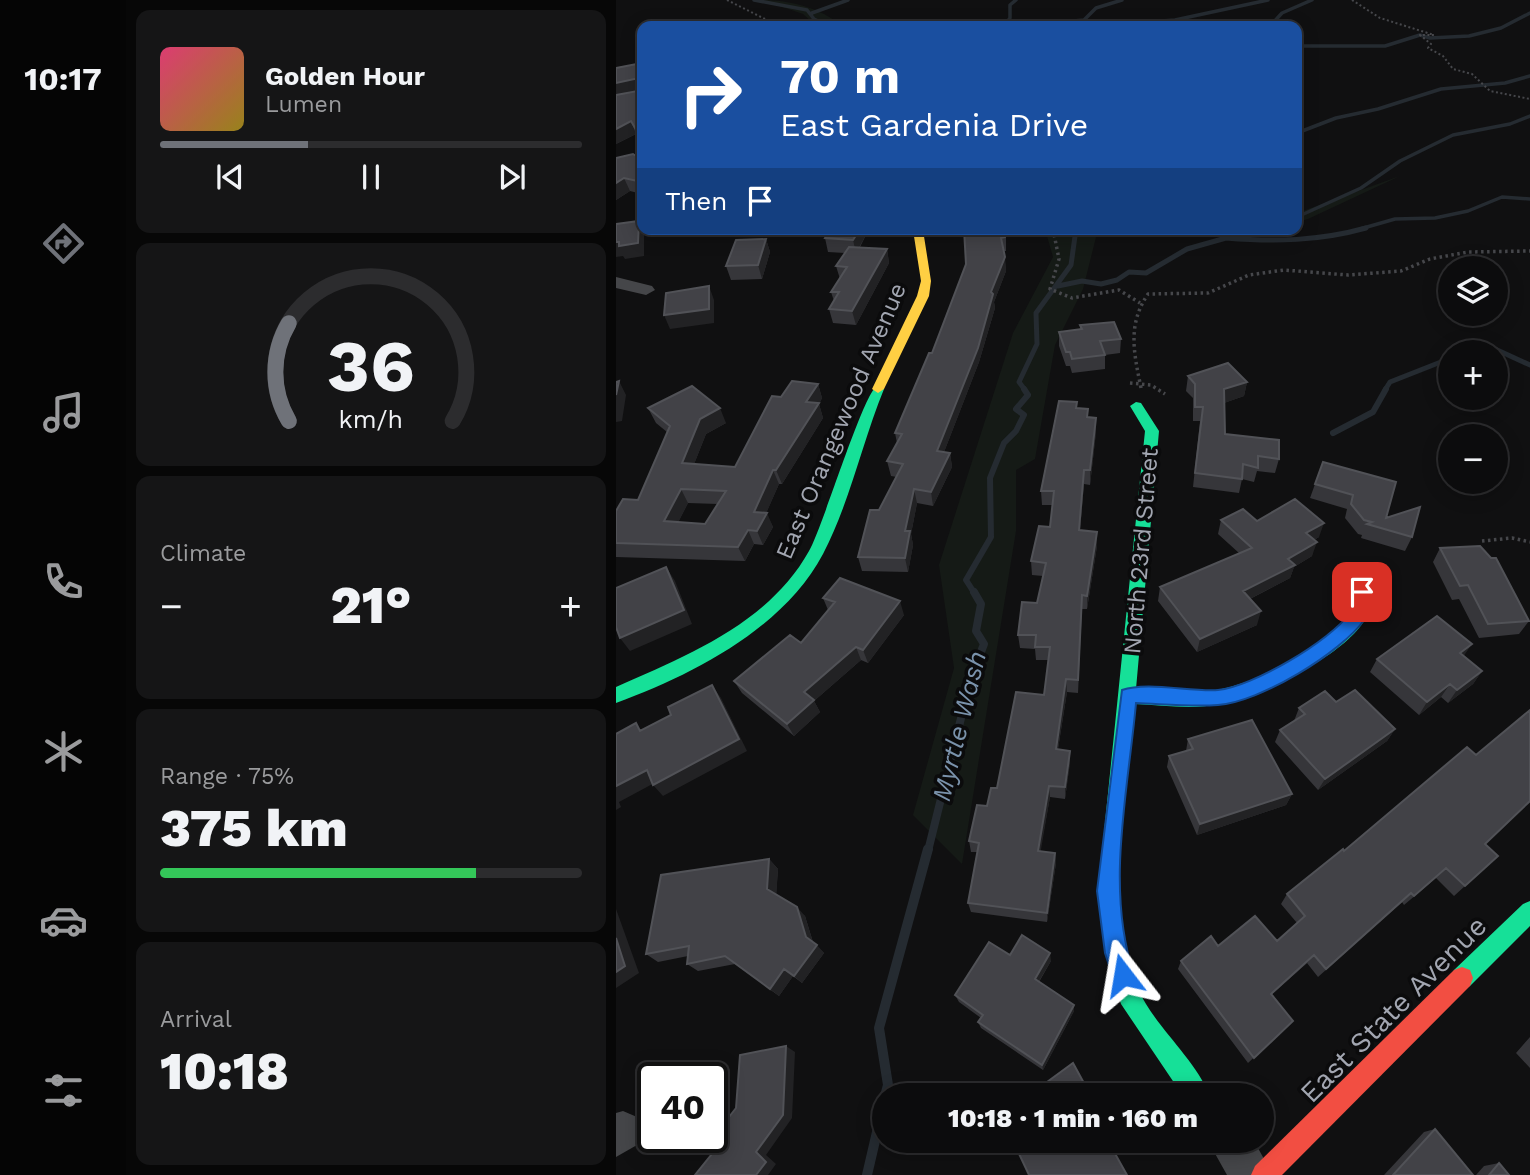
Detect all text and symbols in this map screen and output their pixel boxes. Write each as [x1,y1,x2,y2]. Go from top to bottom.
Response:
text: 70 m [780,47,900,105]
icon: right [665,49,756,140]
text: 10:17 [24,60,102,98]
text: Golden Hour [265,61,425,91]
text: Lumen [265,91,342,118]
text: East Gardenia Drive [780,106,1088,144]
icon: previous [211,158,249,196]
icon: pause [352,158,390,196]
icon: next [493,158,531,196]
icon: arrive [741,182,779,220]
text: Then [665,186,727,216]
icon: directions [39,219,88,268]
map controls [1438,256,1508,494]
button: layers [1438,256,1508,326]
street label: East Orangewood Avenue [770,279,912,563]
text: 36 [327,323,415,409]
button: + [1438,340,1508,410]
icon: music [39,388,88,437]
text: km/h [339,404,403,433]
button: − [1438,424,1508,494]
street label: North 23rd Street [1118,447,1164,655]
text: Climate [160,540,246,567]
icon: phone [39,557,88,606]
pin [1332,562,1392,622]
icon: arrive [1343,573,1381,611]
text: 21° [331,575,411,636]
text: − [160,584,183,628]
text: + [559,584,582,628]
water label: Myrtle Wash [926,648,992,804]
icon: climate [39,727,88,776]
text: Range · 75% [160,763,294,790]
text: 375 km [160,798,348,859]
icon: car [39,896,88,945]
street label: East State Avenue [1293,909,1493,1109]
position arrow [1086,938,1160,1012]
text: Arrival [160,1006,232,1033]
text: 10:18 [160,1041,289,1102]
speed limit sign: 40 [637,1062,728,1153]
icon: filters [39,1066,88,1115]
text: 10:18 · 1 min · 160 m [948,1103,1198,1133]

